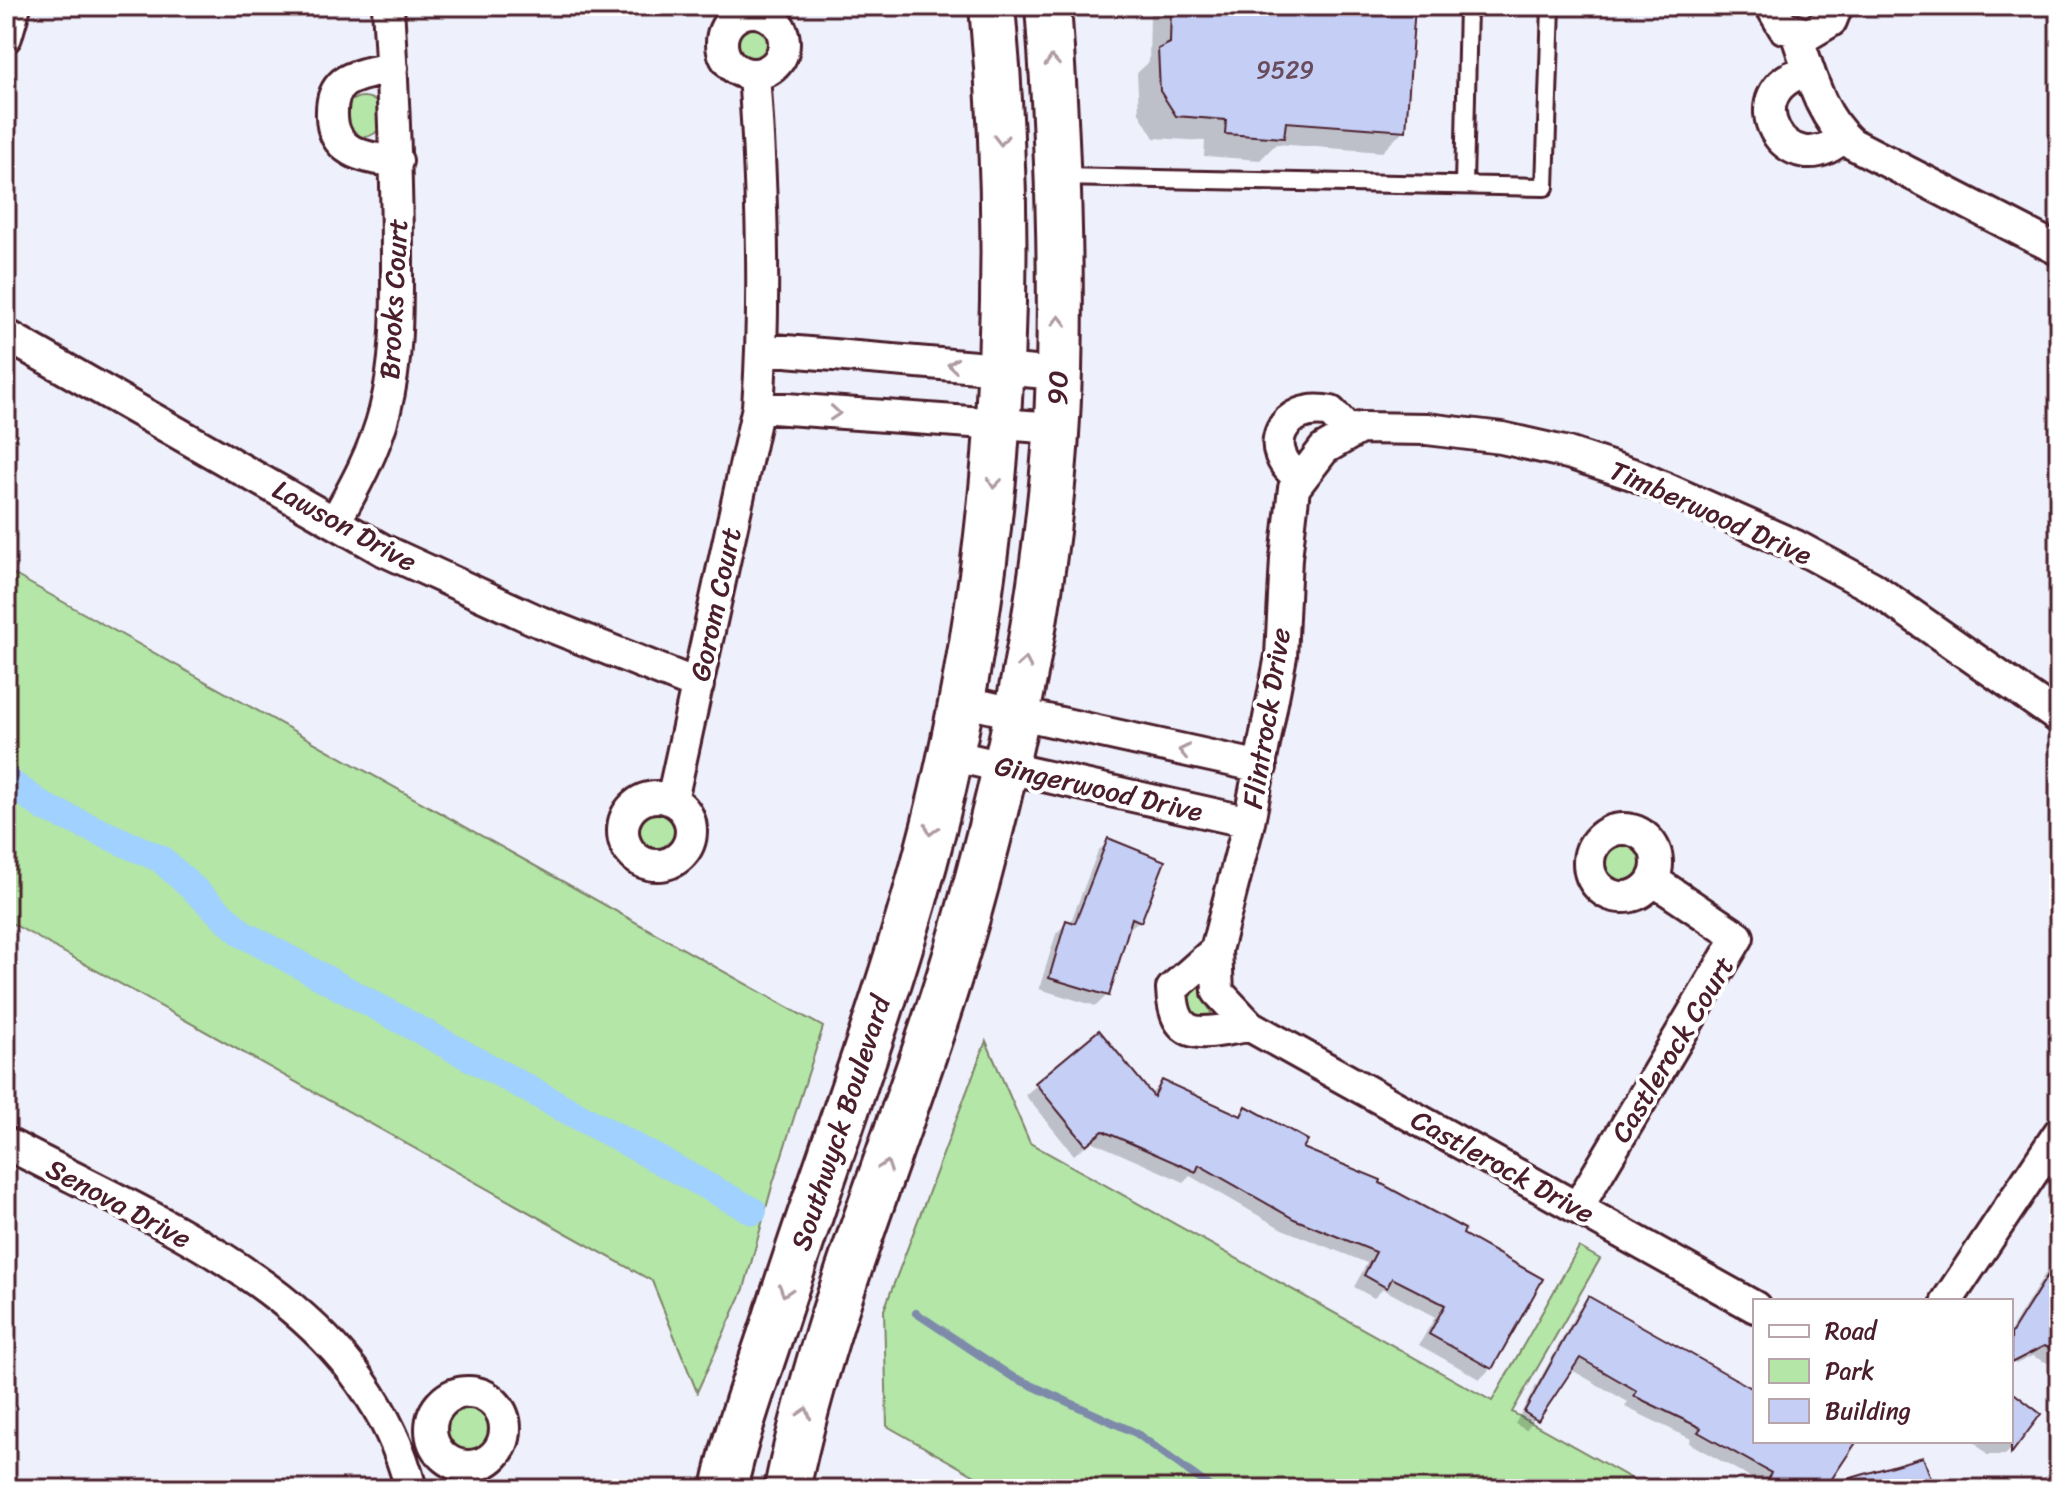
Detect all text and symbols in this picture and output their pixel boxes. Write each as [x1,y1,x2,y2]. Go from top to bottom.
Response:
house number: 9529 [1256,49,1314,91]
one-way arrow [1044,54,1061,67]
one-way arrow [992,134,1009,147]
street label: Brooks Court [365,217,422,381]
one-way arrow [1050,314,1068,327]
one-way arrow [946,356,959,373]
street label: 90 [1032,370,1083,406]
one-way arrow [829,404,842,421]
street label: Timberwood Drive [1601,446,1820,579]
street label: Lawson Drive [263,465,426,585]
one-way arrow [985,477,1002,490]
street label: Gorom Court [675,523,756,686]
street label: Flintrock Drive [1228,624,1305,812]
one-way arrow [1015,656,1032,670]
street label: Gingerwood Drive [990,741,1208,836]
one-way arrow [1178,743,1192,760]
one-way arrow [924,823,941,837]
street label: Castlerock Court [1597,946,1748,1152]
street label: Southwyck Boulevard [776,987,905,1257]
street label: Castlerock Drive [1402,1096,1604,1237]
street label: Senova Drive [37,1144,200,1262]
one-way arrow [876,1160,893,1174]
one-way arrow [778,1284,794,1298]
legend [1753,1299,2013,1443]
text: Road [1825,1310,1879,1352]
text: Park [1825,1350,1874,1392]
text: Building [1825,1390,1911,1432]
one-way arrow [796,1407,812,1420]

